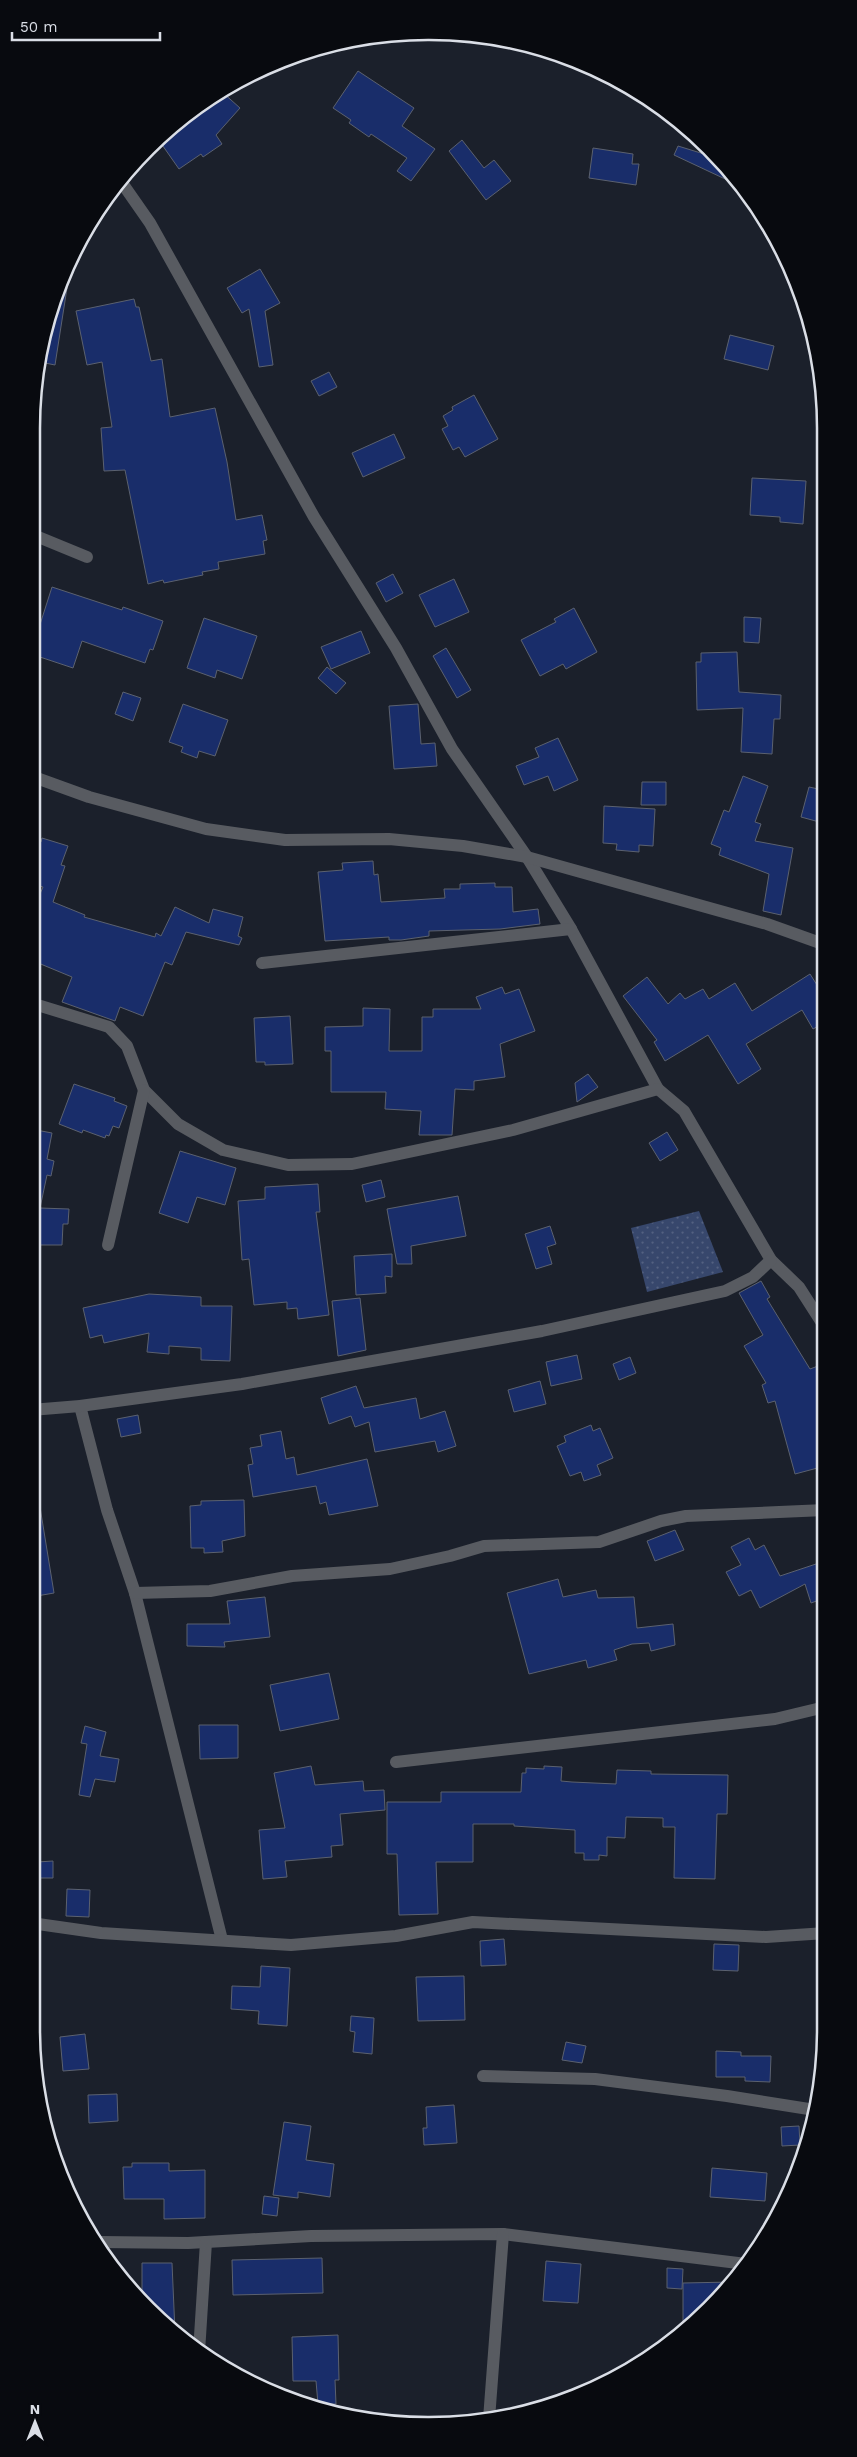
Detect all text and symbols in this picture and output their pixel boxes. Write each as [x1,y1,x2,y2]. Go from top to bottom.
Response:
scale bar [12,10,160,42]
text: 50 m [20,18,57,36]
north arrow [10,2397,60,2447]
text: N [30,2401,40,2417]

